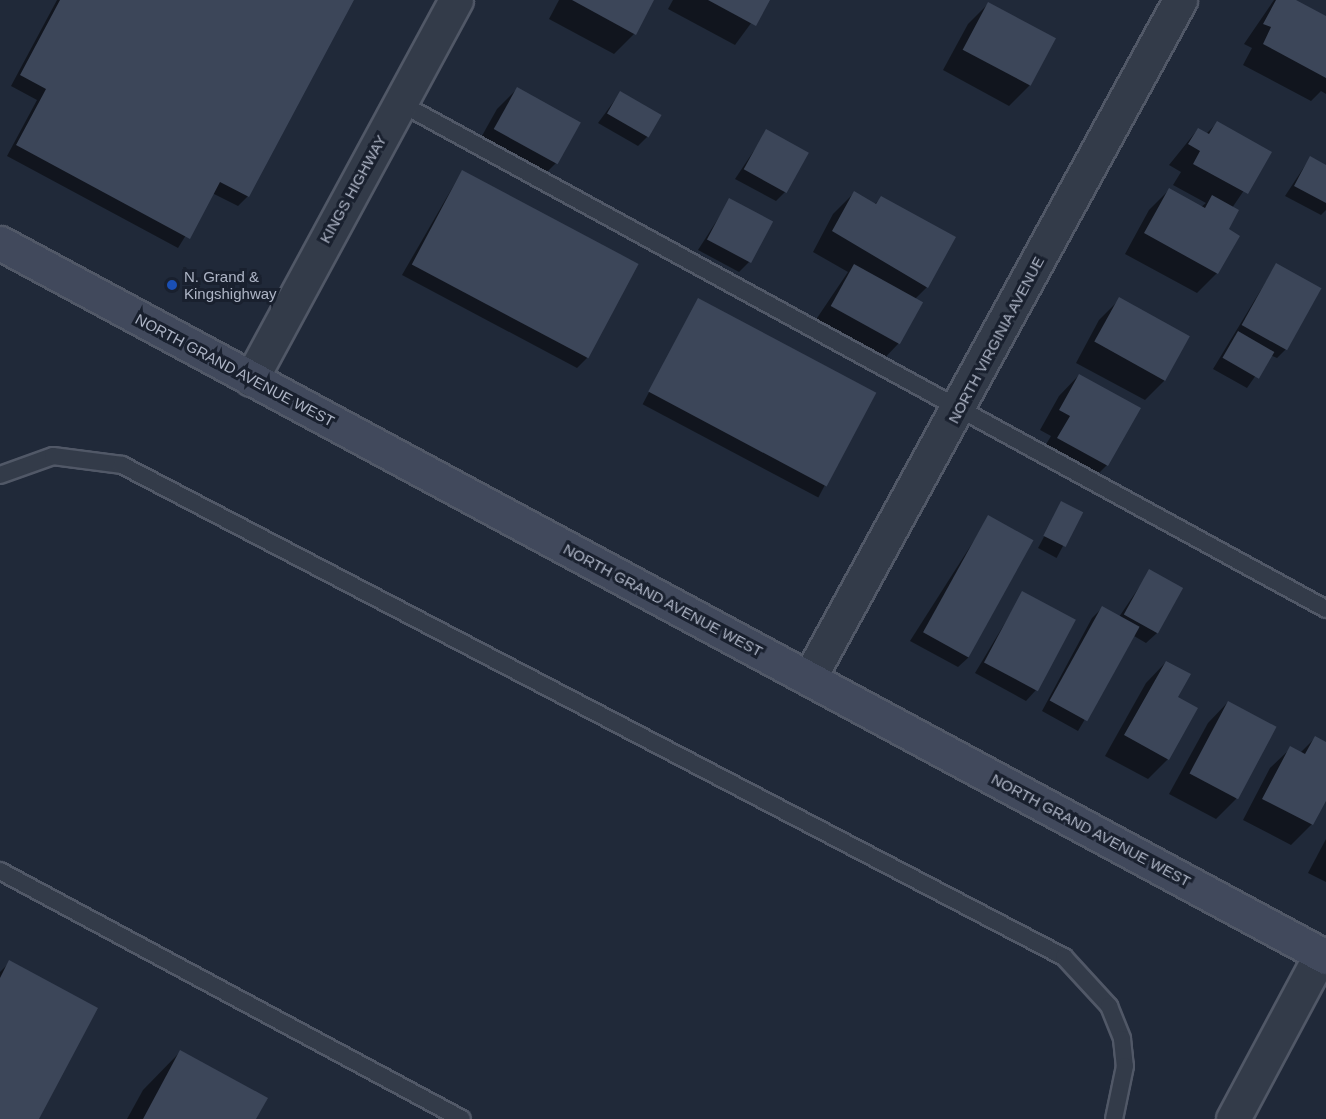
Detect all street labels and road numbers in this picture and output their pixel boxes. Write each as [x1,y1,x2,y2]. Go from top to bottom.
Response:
street label: KINGS HIGHWAY [316,132,390,246]
street label: NORTH VIRGINIA AVENUE [944,253,1048,427]
street label: NORTH GRAND AVENUE WEST [132,310,338,430]
street label: NORTH GRAND AVENUE WEST [560,540,766,660]
street label: NORTH GRAND AVENUE WEST [988,770,1194,890]

